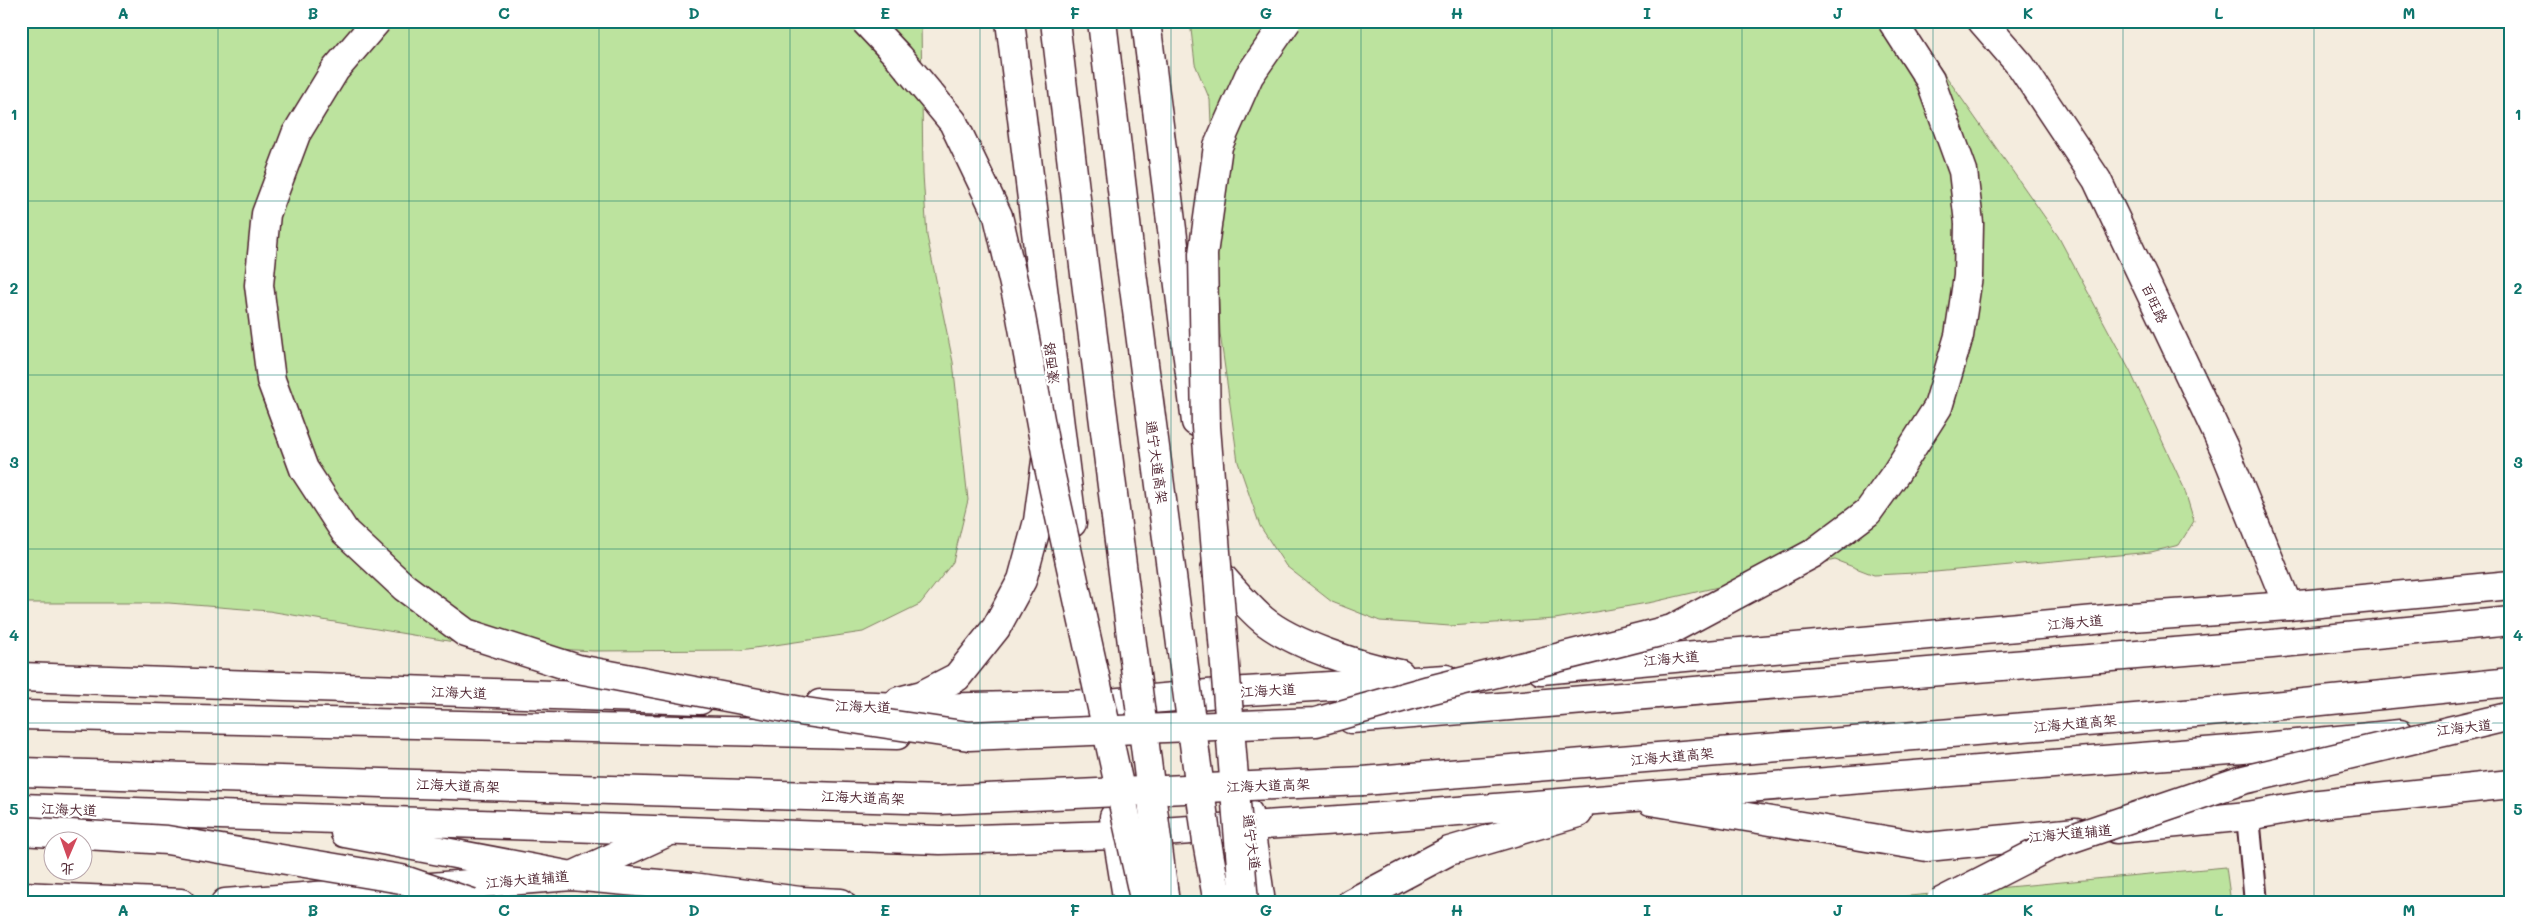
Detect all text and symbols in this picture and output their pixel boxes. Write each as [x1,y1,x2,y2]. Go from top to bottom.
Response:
text: A [117,2,129,23]
text: B [308,2,318,23]
text: C [498,2,510,23]
text: D [688,2,700,23]
text: E [880,2,890,23]
text: F [1070,2,1080,23]
text: G [1260,2,1272,23]
text: H [1451,2,1463,23]
text: I [1643,2,1651,23]
text: J [1833,2,1843,23]
text: K [2023,2,2033,23]
text: L [2214,2,2224,23]
text: M [2403,2,2415,23]
text: 1 [10,103,18,124]
text: 1 [2514,103,2522,124]
text: 2 [10,277,19,298]
text: 2 [2514,277,2523,298]
street label: 百旺路 [2138,280,2172,326]
street label: 濠西路 [1039,341,1063,385]
street label: 通宁大道高架 [1142,419,1172,505]
text: 3 [9,451,19,472]
text: 3 [2513,451,2523,472]
street label: 江海大道 [2046,610,2104,634]
text: 4 [9,624,19,645]
text: 4 [2513,624,2523,645]
street label: 江海大道 [1642,646,1700,670]
street label: 江海大道 [1240,679,1296,701]
street label: 江海大道 [431,682,487,702]
street label: 江海大道 [835,696,891,716]
street label: 江海大道高架 [2032,710,2118,736]
street label: 江海大道 [2435,715,2493,739]
street label: 江海大道高架 [1629,743,1715,769]
street label: 江海大道高架 [416,774,500,796]
street label: 江海大道高架 [1226,774,1310,796]
street label: 江海大道高架 [821,786,905,808]
text: 5 [9,798,19,819]
text: 5 [2513,798,2523,819]
street label: 江海大道 [41,799,97,819]
street label: 通宁大道 [1239,813,1265,871]
street label: 江海大道辅道 [2027,820,2113,846]
north arrow [42,832,92,882]
text: 北 [60,860,75,879]
street label: 江海大道辅道 [484,866,570,892]
text: A [117,899,129,920]
text: B [308,899,318,920]
text: C [498,899,510,920]
text: D [688,899,700,920]
text: E [880,899,890,920]
text: F [1070,899,1080,920]
text: G [1260,899,1272,920]
text: H [1451,899,1463,920]
text: I [1643,899,1651,920]
text: J [1833,899,1843,920]
text: K [2023,899,2033,920]
text: L [2214,899,2224,920]
text: M [2403,899,2415,920]

